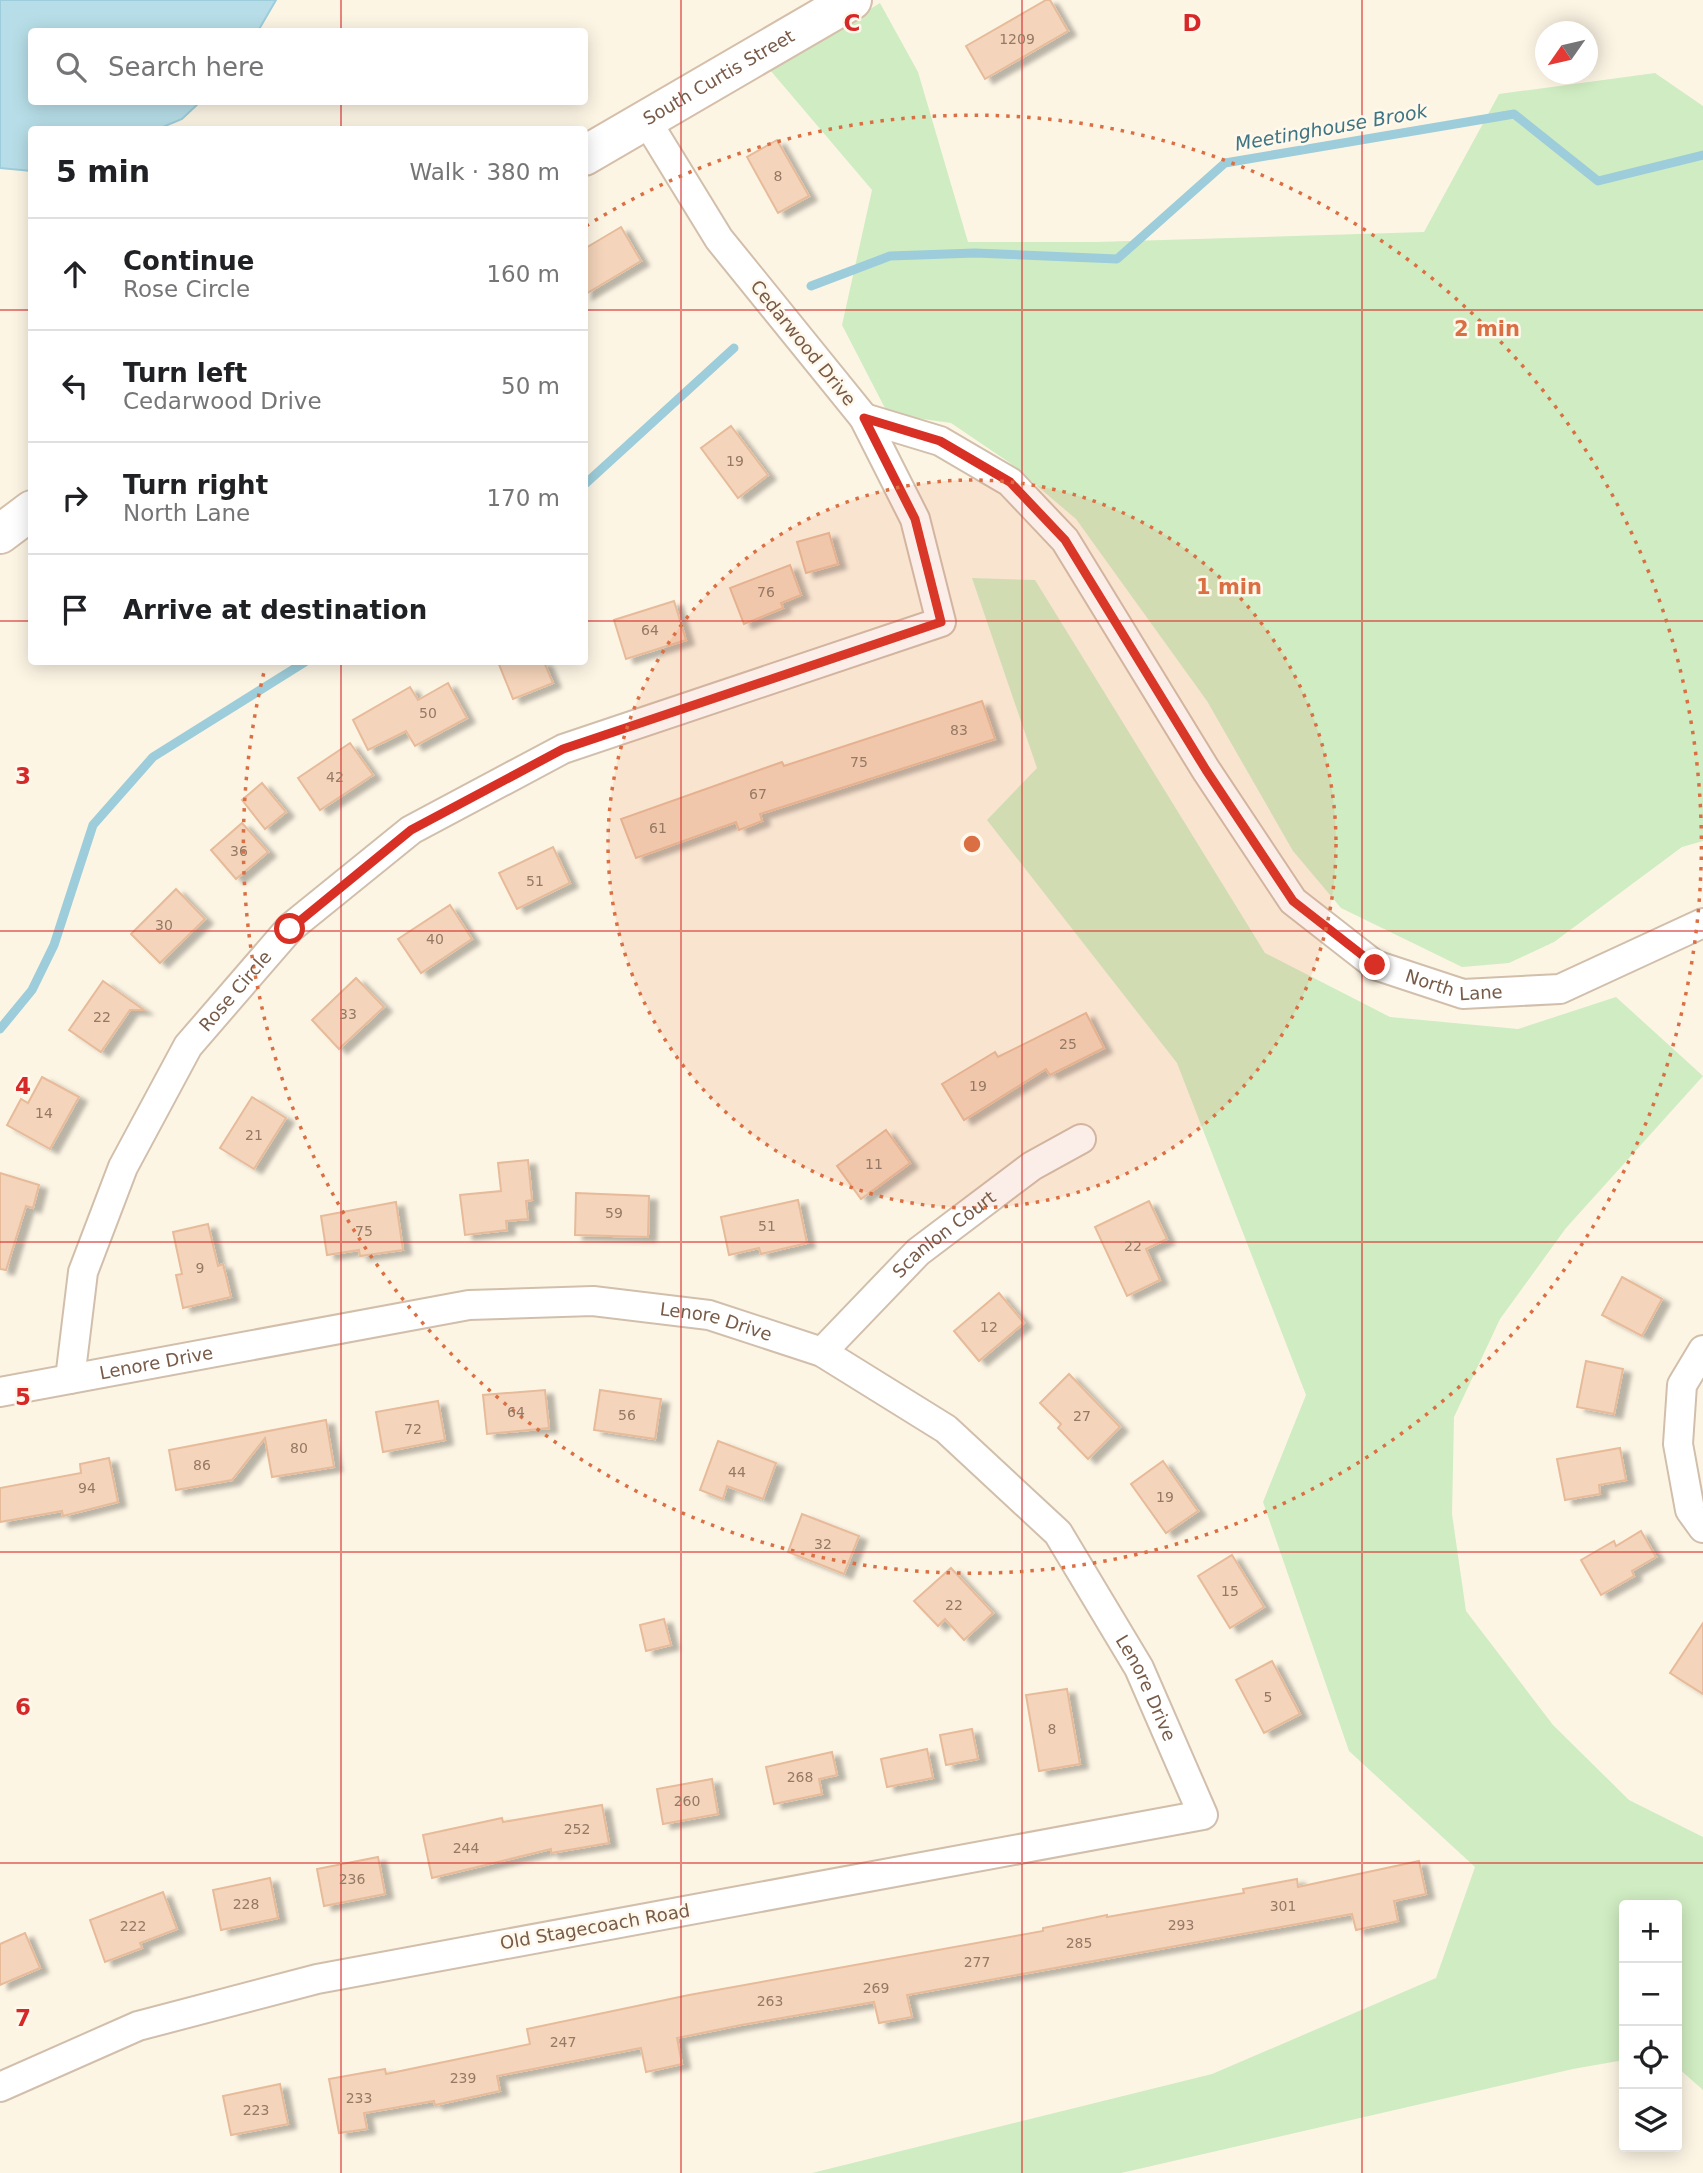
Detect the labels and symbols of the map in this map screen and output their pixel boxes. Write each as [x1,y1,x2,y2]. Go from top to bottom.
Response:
text: C [844,10,860,36]
text: D [1182,10,1202,36]
north arrow [1535,21,1598,84]
street label: South Curtis Street [639,25,798,129]
house number: 1209 [999,31,1035,47]
water label: Meetinghouse Brook [1233,99,1430,155]
house number: 8 [774,168,782,184]
street label: Cedarwood Drive [746,276,860,410]
text: 2 min [1454,317,1520,341]
house number: 19 [726,453,744,469]
text: 1 min [1196,575,1262,599]
house number: 76 [757,584,775,600]
house number: 64 [641,622,659,638]
house number: 50 [419,705,437,721]
house number: 83 [950,722,968,738]
house number: 75 [850,754,868,770]
text: 3 [15,763,31,789]
house number: 42 [326,769,344,785]
house number: 67 [749,786,767,802]
house number: 61 [649,820,667,836]
centre of rings [960,832,984,856]
house number: 36 [230,843,248,859]
house number: 51 [526,873,544,889]
route start [274,913,305,944]
house number: 30 [155,917,173,933]
house number: 40 [426,931,444,947]
street label: Rose Circle [195,946,276,1035]
route end [1359,949,1390,980]
street label: North Lane [1403,965,1503,1004]
house number: 33 [339,1006,357,1022]
house number: 22 [93,1009,111,1025]
house number: 25 [1059,1036,1077,1052]
text: 4 [15,1073,31,1099]
house number: 19 [969,1078,987,1094]
house number: 14 [35,1105,53,1121]
house number: 21 [245,1127,263,1143]
house number: 11 [865,1156,883,1172]
street label: Scanlon Court [888,1186,1000,1282]
house number: 59 [605,1205,623,1221]
house number: 51 [758,1218,776,1234]
house number: 75 [355,1223,373,1239]
house number: 22 [1124,1238,1142,1254]
house number: 9 [196,1260,204,1276]
street label: Lenore Drive [659,1298,775,1345]
house number: 12 [980,1319,998,1335]
street label: Lenore Drive [98,1342,215,1383]
text: 5 [15,1384,31,1410]
house number: 64 [507,1404,525,1420]
house number: 56 [618,1407,636,1423]
house number: 27 [1073,1408,1091,1424]
house number: 72 [404,1421,422,1437]
house number: 80 [290,1440,308,1456]
house number: 86 [193,1457,211,1473]
house number: 44 [728,1464,746,1480]
house number: 94 [78,1480,96,1496]
house number: 19 [1156,1489,1174,1505]
house number: 32 [814,1536,832,1552]
house number: 15 [1221,1583,1239,1599]
house number: 22 [945,1597,963,1613]
street label: Lenore Drive [1112,1631,1180,1744]
house number: 5 [1264,1689,1272,1705]
text: 6 [15,1694,31,1720]
house number: 8 [1048,1721,1056,1737]
house number: 268 [787,1769,813,1785]
house number: 260 [674,1793,700,1809]
house number: 252 [564,1821,590,1837]
house number: 244 [453,1840,479,1856]
house number: 236 [339,1871,365,1887]
house number: 228 [233,1896,259,1912]
house number: 301 [1270,1898,1296,1914]
street label: Old Stagecoach Road [498,1899,692,1954]
house number: 293 [1168,1917,1194,1933]
house number: 222 [120,1918,146,1934]
house number: 285 [1066,1935,1092,1951]
house number: 277 [964,1954,990,1970]
house number: 269 [863,1980,889,1996]
house number: 263 [757,1993,783,2009]
text: 7 [15,2005,31,2031]
house number: 247 [550,2034,576,2050]
house number: 239 [450,2070,476,2086]
house number: 233 [346,2090,372,2106]
house number: 223 [243,2102,269,2118]

